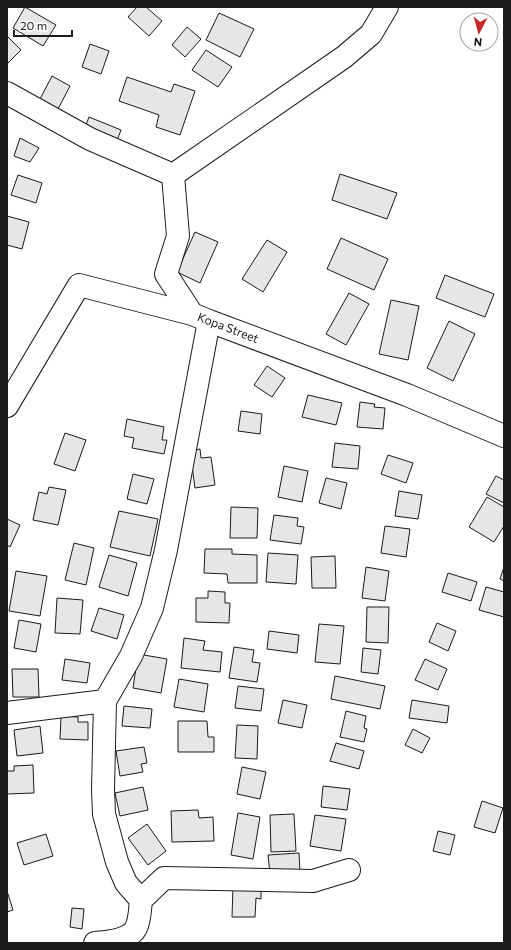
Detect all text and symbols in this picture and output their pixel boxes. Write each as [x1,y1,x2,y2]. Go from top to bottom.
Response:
scale bar [14,12,72,38]
north arrow [459,12,499,52]
text: 20 m [20,18,47,32]
text: N [473,36,483,49]
street label: Kopa Street [196,309,261,345]

